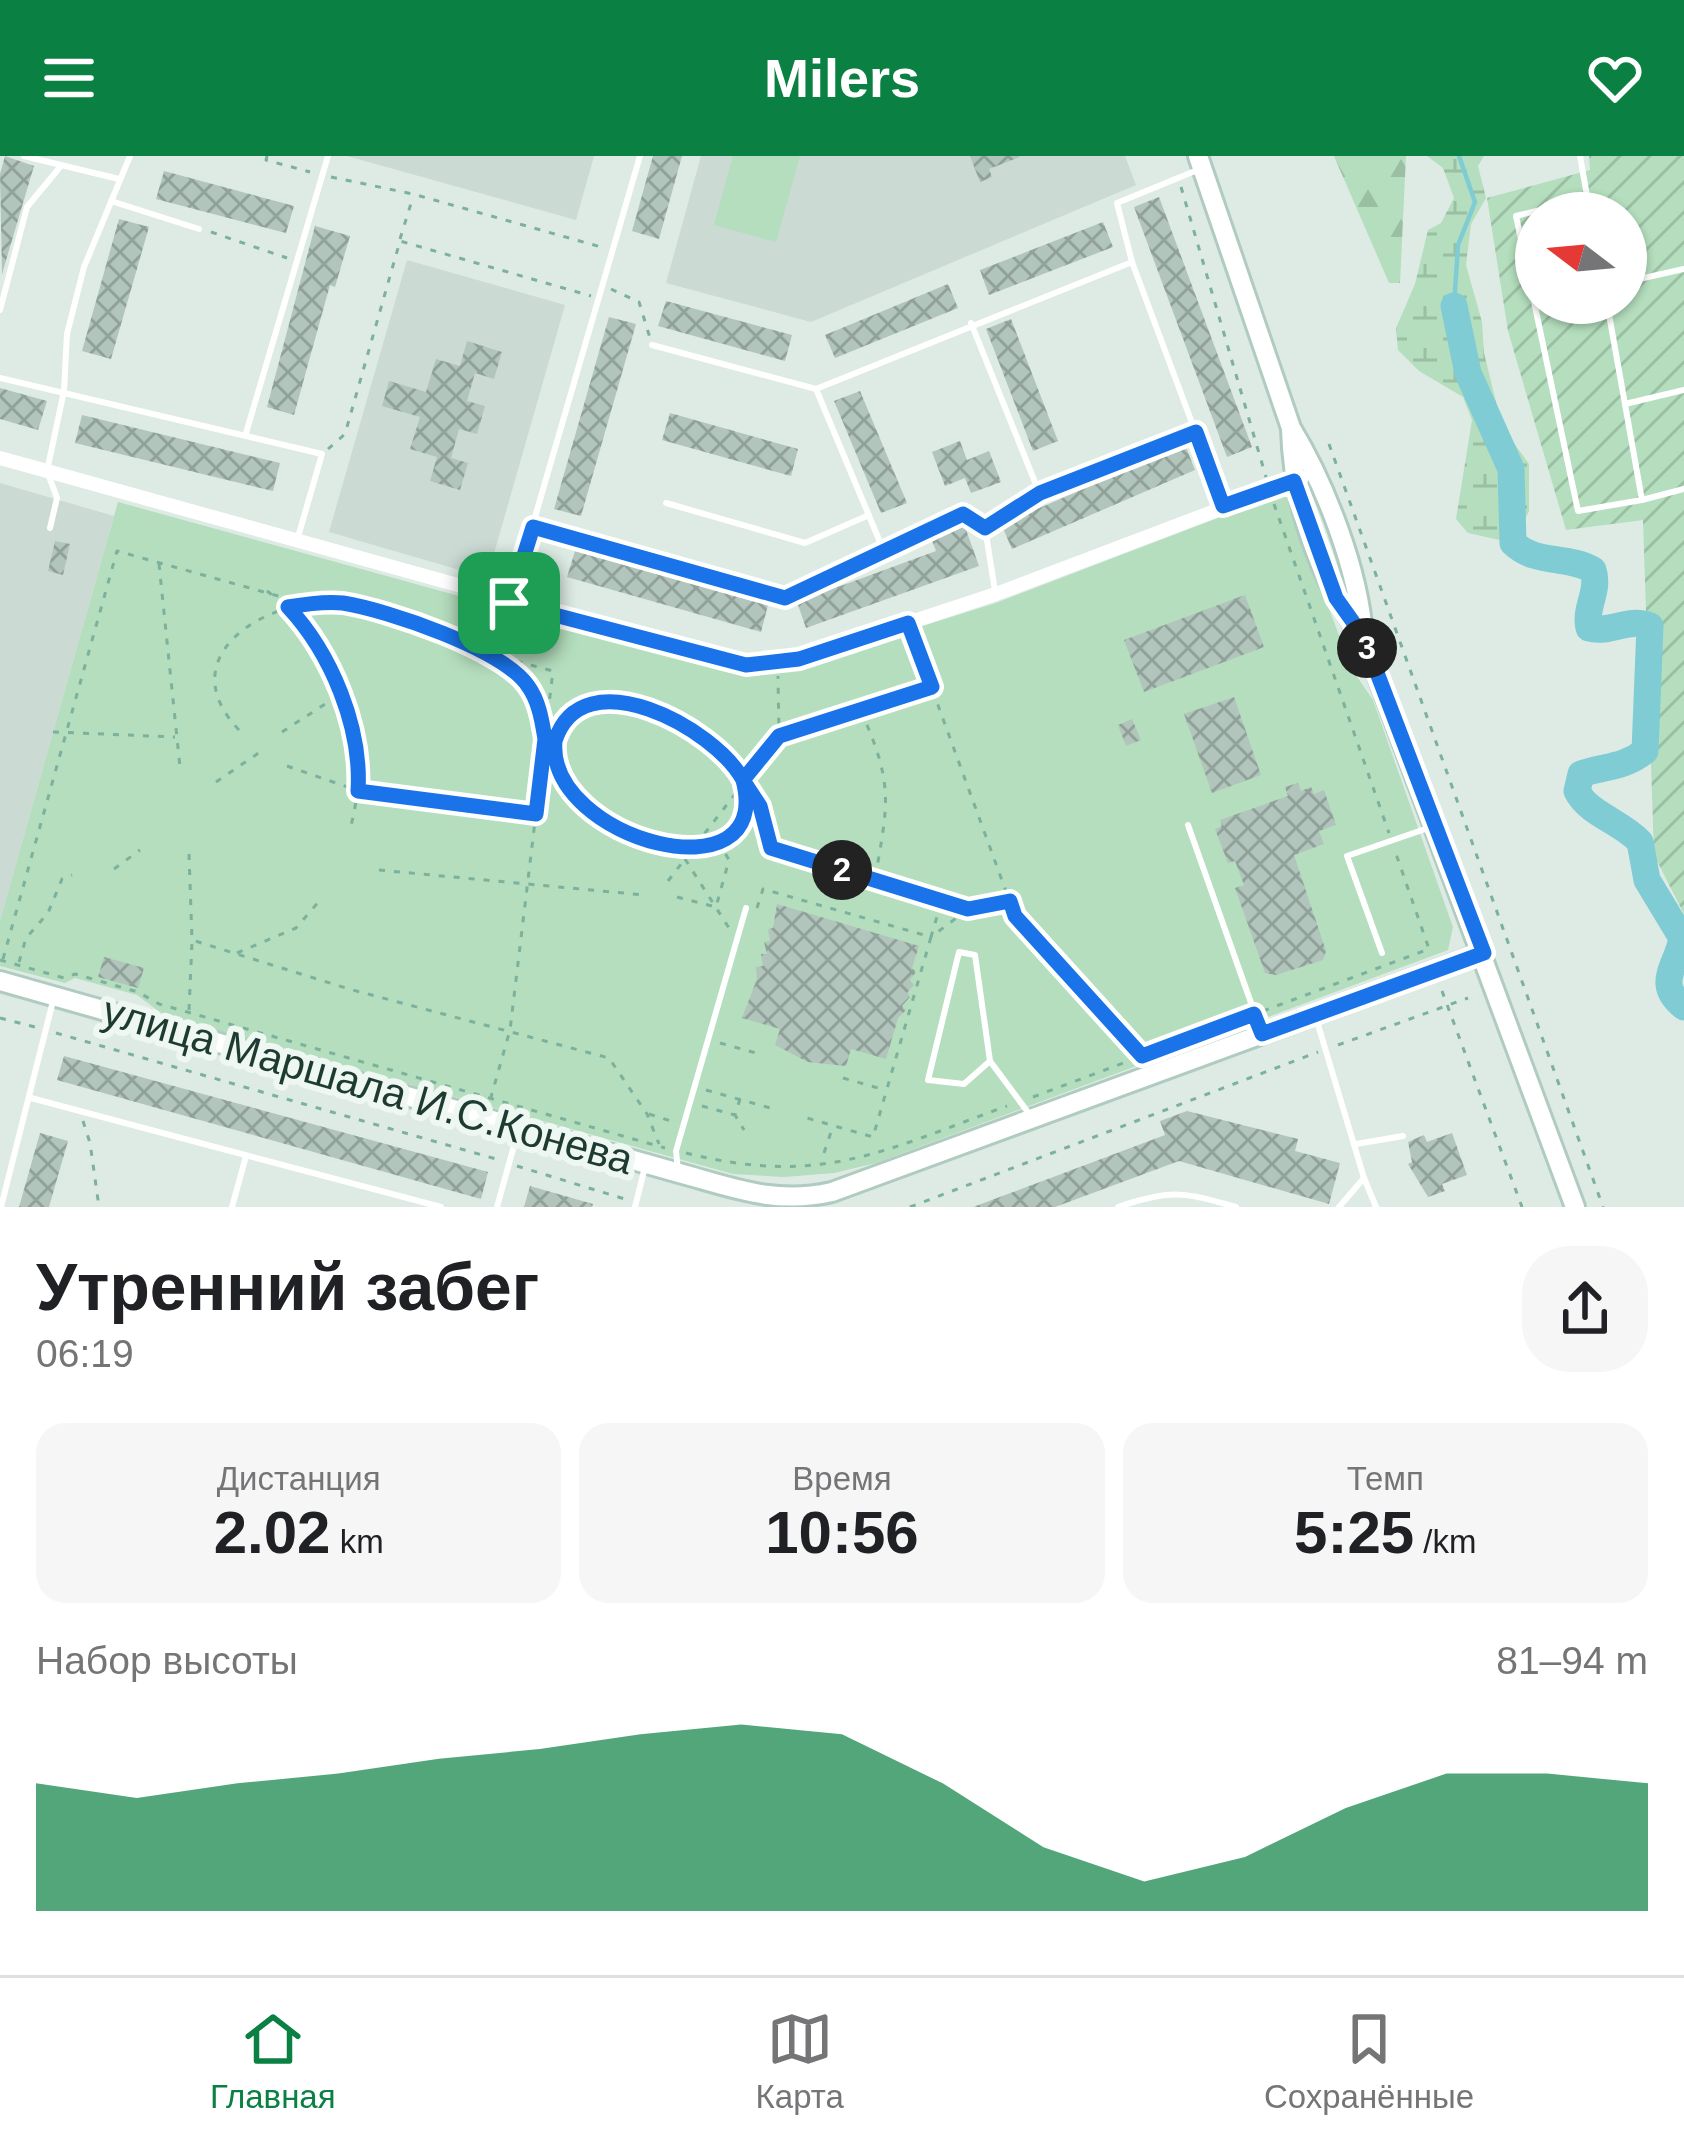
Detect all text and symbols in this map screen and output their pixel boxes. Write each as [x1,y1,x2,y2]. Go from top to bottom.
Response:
icon: menu [36,45,102,111]
icon: heart [1582,45,1648,111]
text: Milers [764,48,920,108]
north arrow [1515,192,1647,324]
map controls [1515,192,1647,324]
pin [458,552,560,654]
icon: arrive [476,570,542,636]
pin: 3 [1337,618,1397,678]
text: 3 [1358,629,1376,666]
pin: 2 [812,840,872,900]
text: 2 [833,851,851,888]
street label: улица Маршала И.С.Конева [97,987,639,1183]
button: share [1522,1246,1648,1372]
text: Утренний забег [36,1250,539,1324]
text: 06:19 [36,1332,134,1375]
text: Дистанция [217,1460,381,1497]
text: Время [792,1460,892,1497]
text: Темп [1347,1460,1424,1497]
text: 2.02 [214,1499,330,1566]
text: 10:56 [765,1499,919,1566]
text: 5:25 [1294,1499,1414,1566]
text: km [330,1523,384,1560]
text: /km [1414,1523,1477,1560]
text: Набор высоты [36,1639,298,1682]
text: 81–94 m [1496,1639,1648,1682]
tab: Главная [210,2006,336,2116]
tab: Карта [756,2006,844,2116]
tab: Сохранённые [1264,2006,1474,2116]

